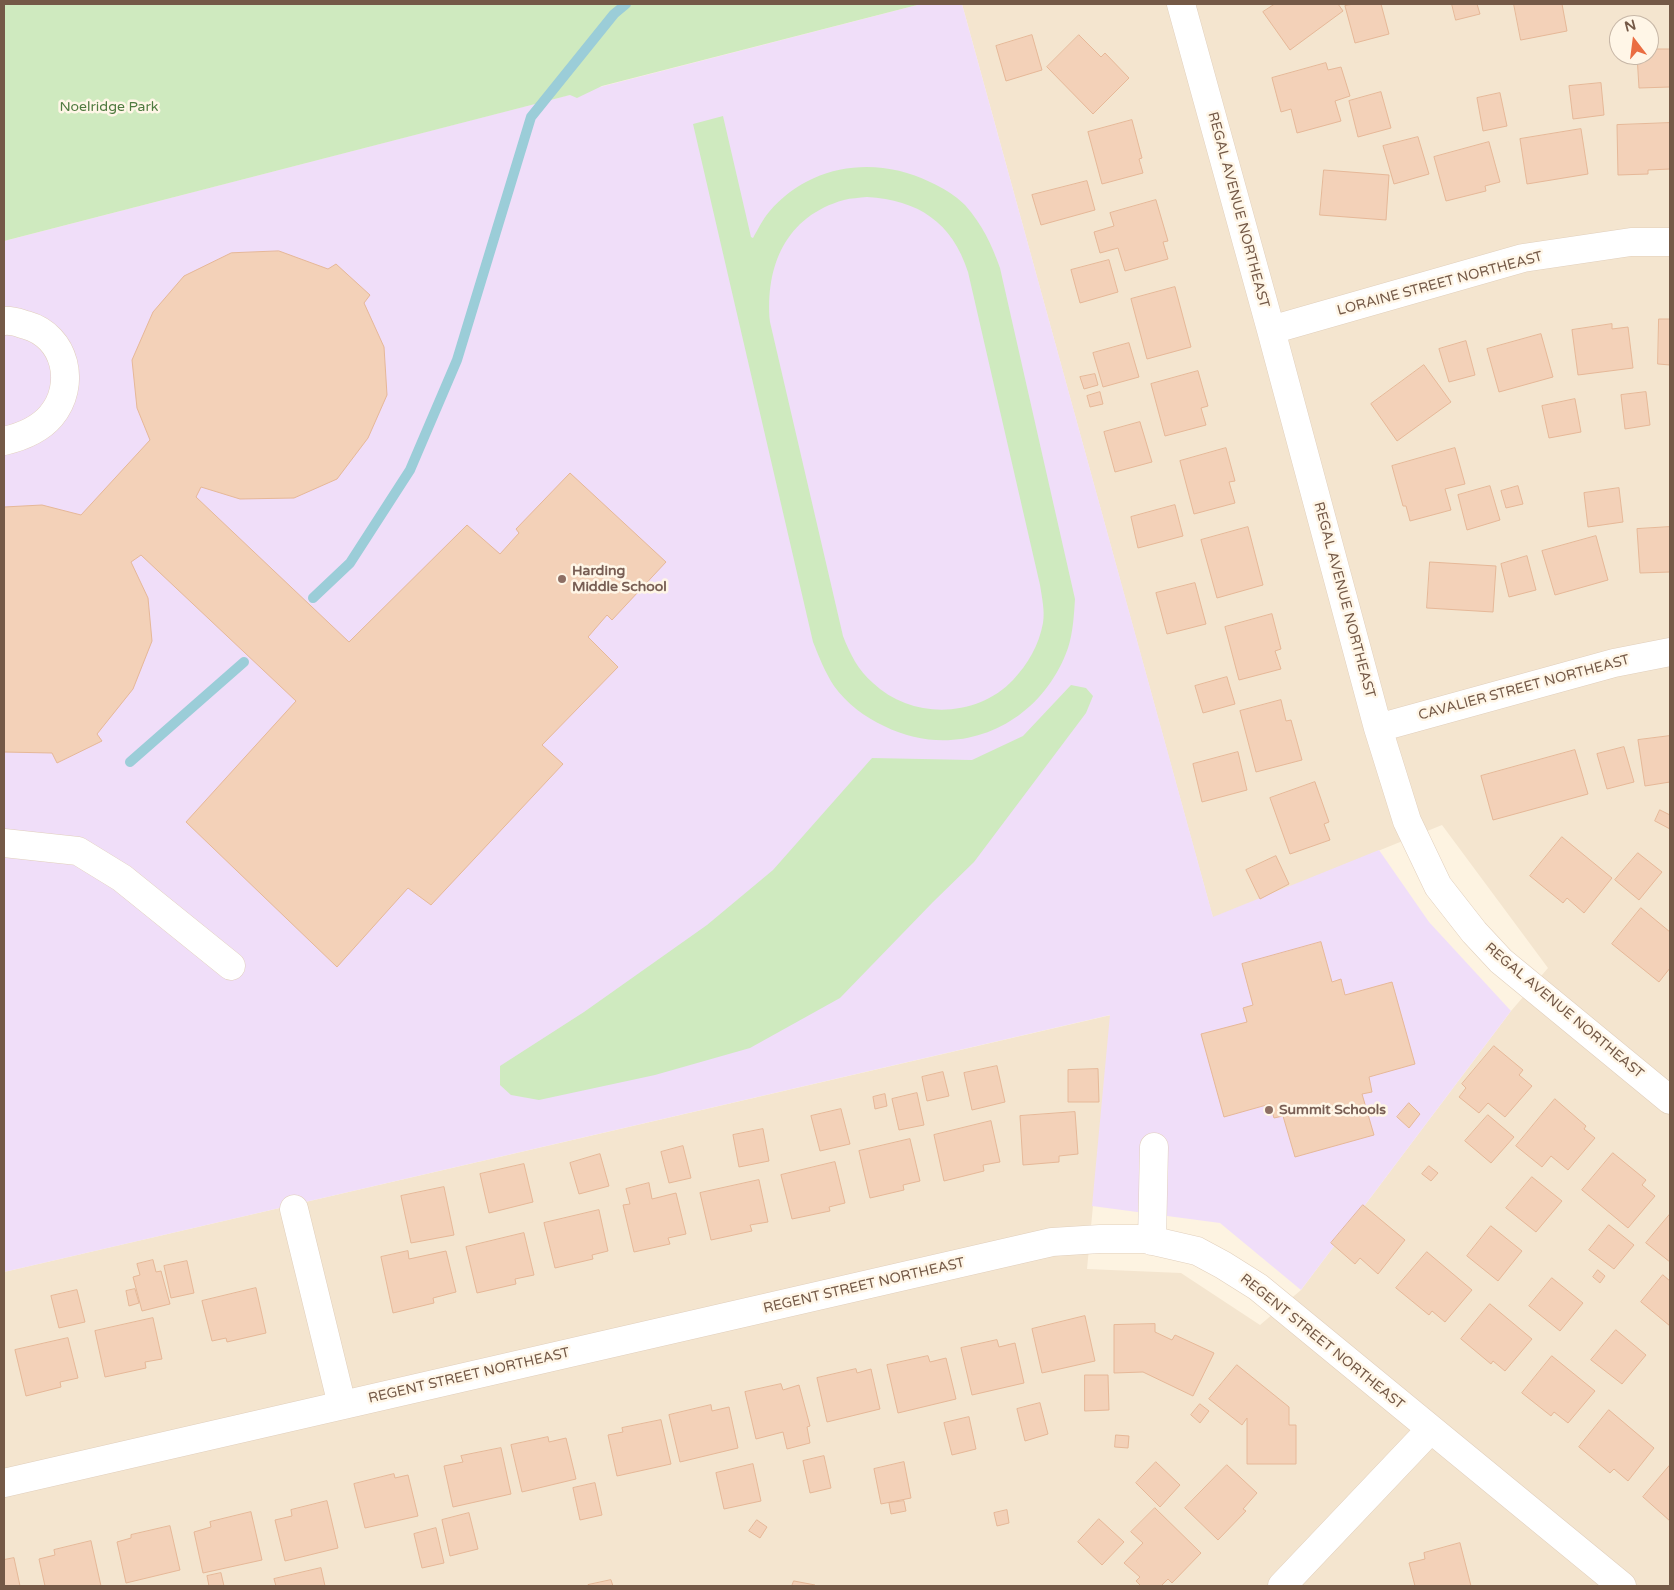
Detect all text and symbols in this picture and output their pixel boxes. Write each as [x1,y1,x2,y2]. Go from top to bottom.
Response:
north arrow [1609,15,1659,65]
text: N [1623,16,1638,36]
park label: Noelridge Park [60,99,158,115]
street label: REGAL AVENUE NORTHEAST [1204,110,1272,310]
street label: LORAINE STREET NORTHEAST [1335,248,1545,320]
street label: REGAL AVENUE NORTHEAST [1310,500,1378,700]
place label: Harding Middle School [572,563,667,596]
marker: Harding Middle School [556,573,568,585]
street label: CAVALIER STREET NORTHEAST [1417,652,1631,724]
street label: REGAL AVENUE NORTHEAST [1481,940,1647,1082]
place label: Summit Schools [1279,1102,1386,1118]
marker: Summit Schools [1263,1104,1275,1116]
street label: REGENT STREET NORTHEAST [762,1255,966,1317]
street label: REGENT STREET NORTHEAST [1237,1271,1407,1413]
street label: REGENT STREET NORTHEAST [367,1345,571,1407]

